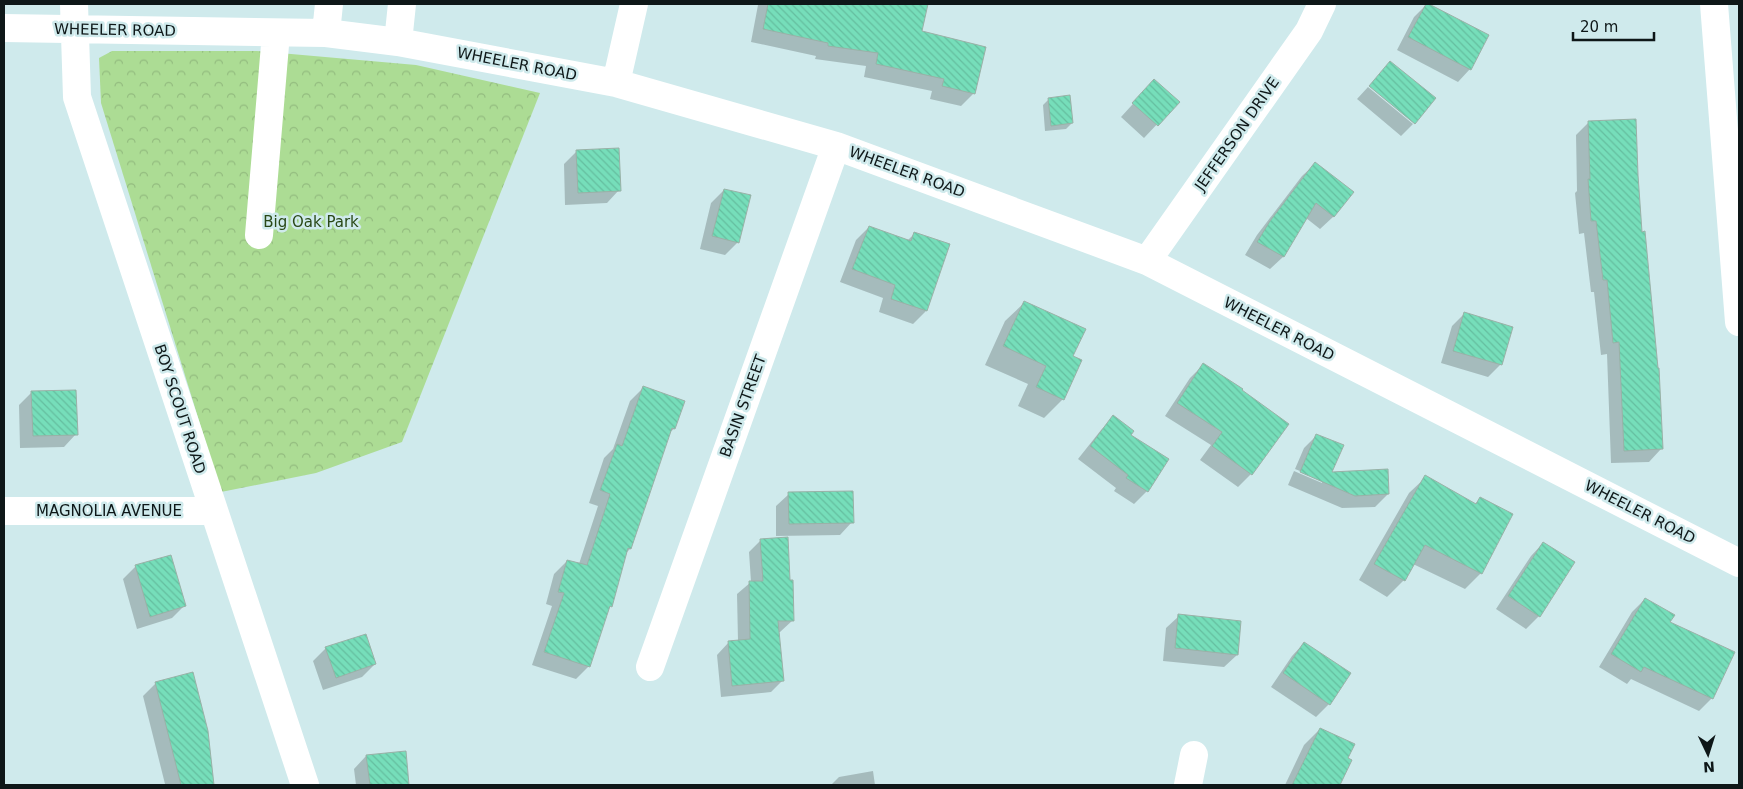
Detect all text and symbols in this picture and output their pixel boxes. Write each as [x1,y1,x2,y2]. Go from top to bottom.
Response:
scale bar [1573,10,1654,42]
text: 20 m [1580,18,1618,36]
street label: WHEELER ROAD [54,20,176,40]
street label: WHEELER ROAD [455,44,579,84]
street label: JEFFERSON DRIVE [1190,74,1283,195]
street label: WHEELER ROAD [847,143,967,201]
park label: Big Oak Park [263,213,359,231]
street label: WHEELER ROAD [1221,293,1337,365]
street label: BOY SCOUT ROAD [151,342,209,476]
street label: BASIN STREET [716,352,770,460]
street label: WHEELER ROAD [1582,476,1698,548]
street label: MAGNOLIA AVENUE [36,502,182,520]
north arrow [1683,729,1733,779]
text: N [1703,759,1715,775]

